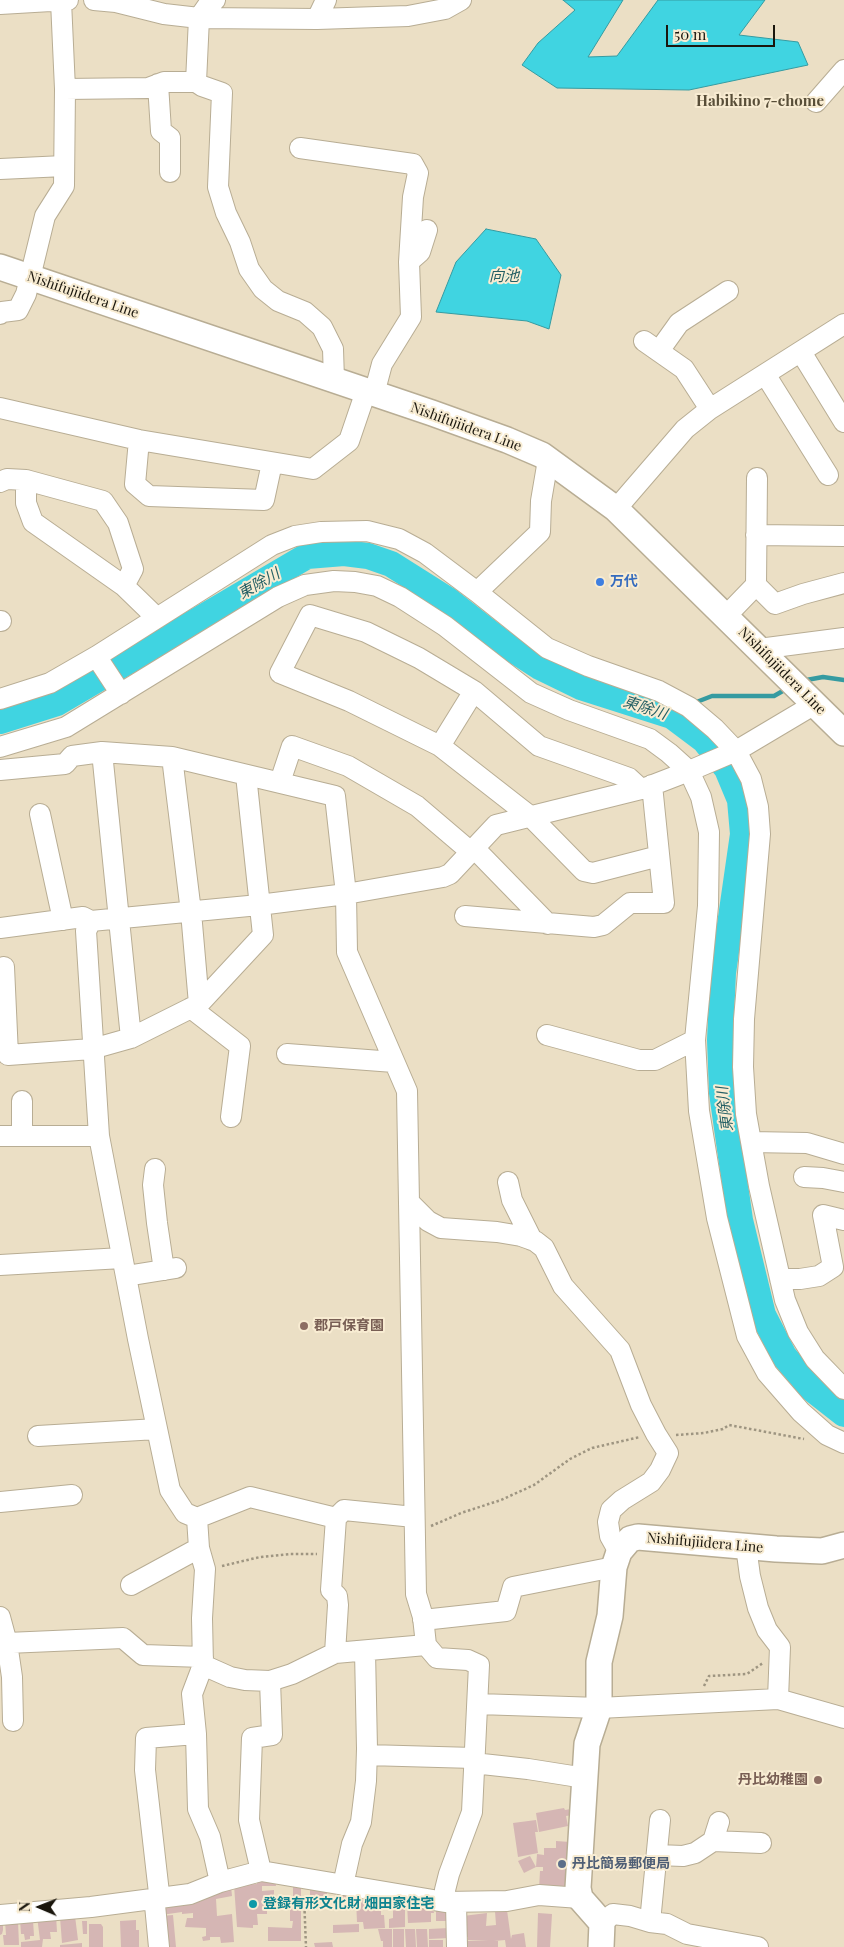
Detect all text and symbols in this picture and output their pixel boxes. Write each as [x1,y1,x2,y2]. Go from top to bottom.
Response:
scale bar [669,15,778,47]
text: 50 m [674,24,706,44]
district label: Habikino 7-chome [696,92,824,110]
water label: 向池 [489,267,519,285]
street label: Nishifujiidera Line [25,268,141,322]
street label: Nishifujiidera Line [408,399,524,455]
water label: 東除川 [235,565,283,603]
place label: 万代 [610,574,638,590]
marker: 万代 [594,576,606,588]
street label: Nishifujiidera Line [735,624,829,718]
water label: 東除川 [621,692,669,724]
water label: 東除川 [713,1086,737,1132]
place label: 郡戸保育園 [314,1318,384,1334]
marker: 郡戸保育園 [298,1320,310,1332]
street label: Nishifujiidera Line [646,1530,764,1556]
place label: 丹比幼稚園 [738,1772,808,1788]
marker: 丹比幼稚園 [812,1774,824,1786]
place label: 丹比簡易郵便局 [572,1856,670,1872]
marker: 丹比簡易郵便局 [556,1858,568,1870]
north arrow [15,1882,65,1932]
place label: 登録有形文化財 畑田家住宅 [263,1896,434,1912]
marker: 登録有形文化財 畑田家住宅 [247,1898,259,1910]
text: N [15,1902,34,1912]

